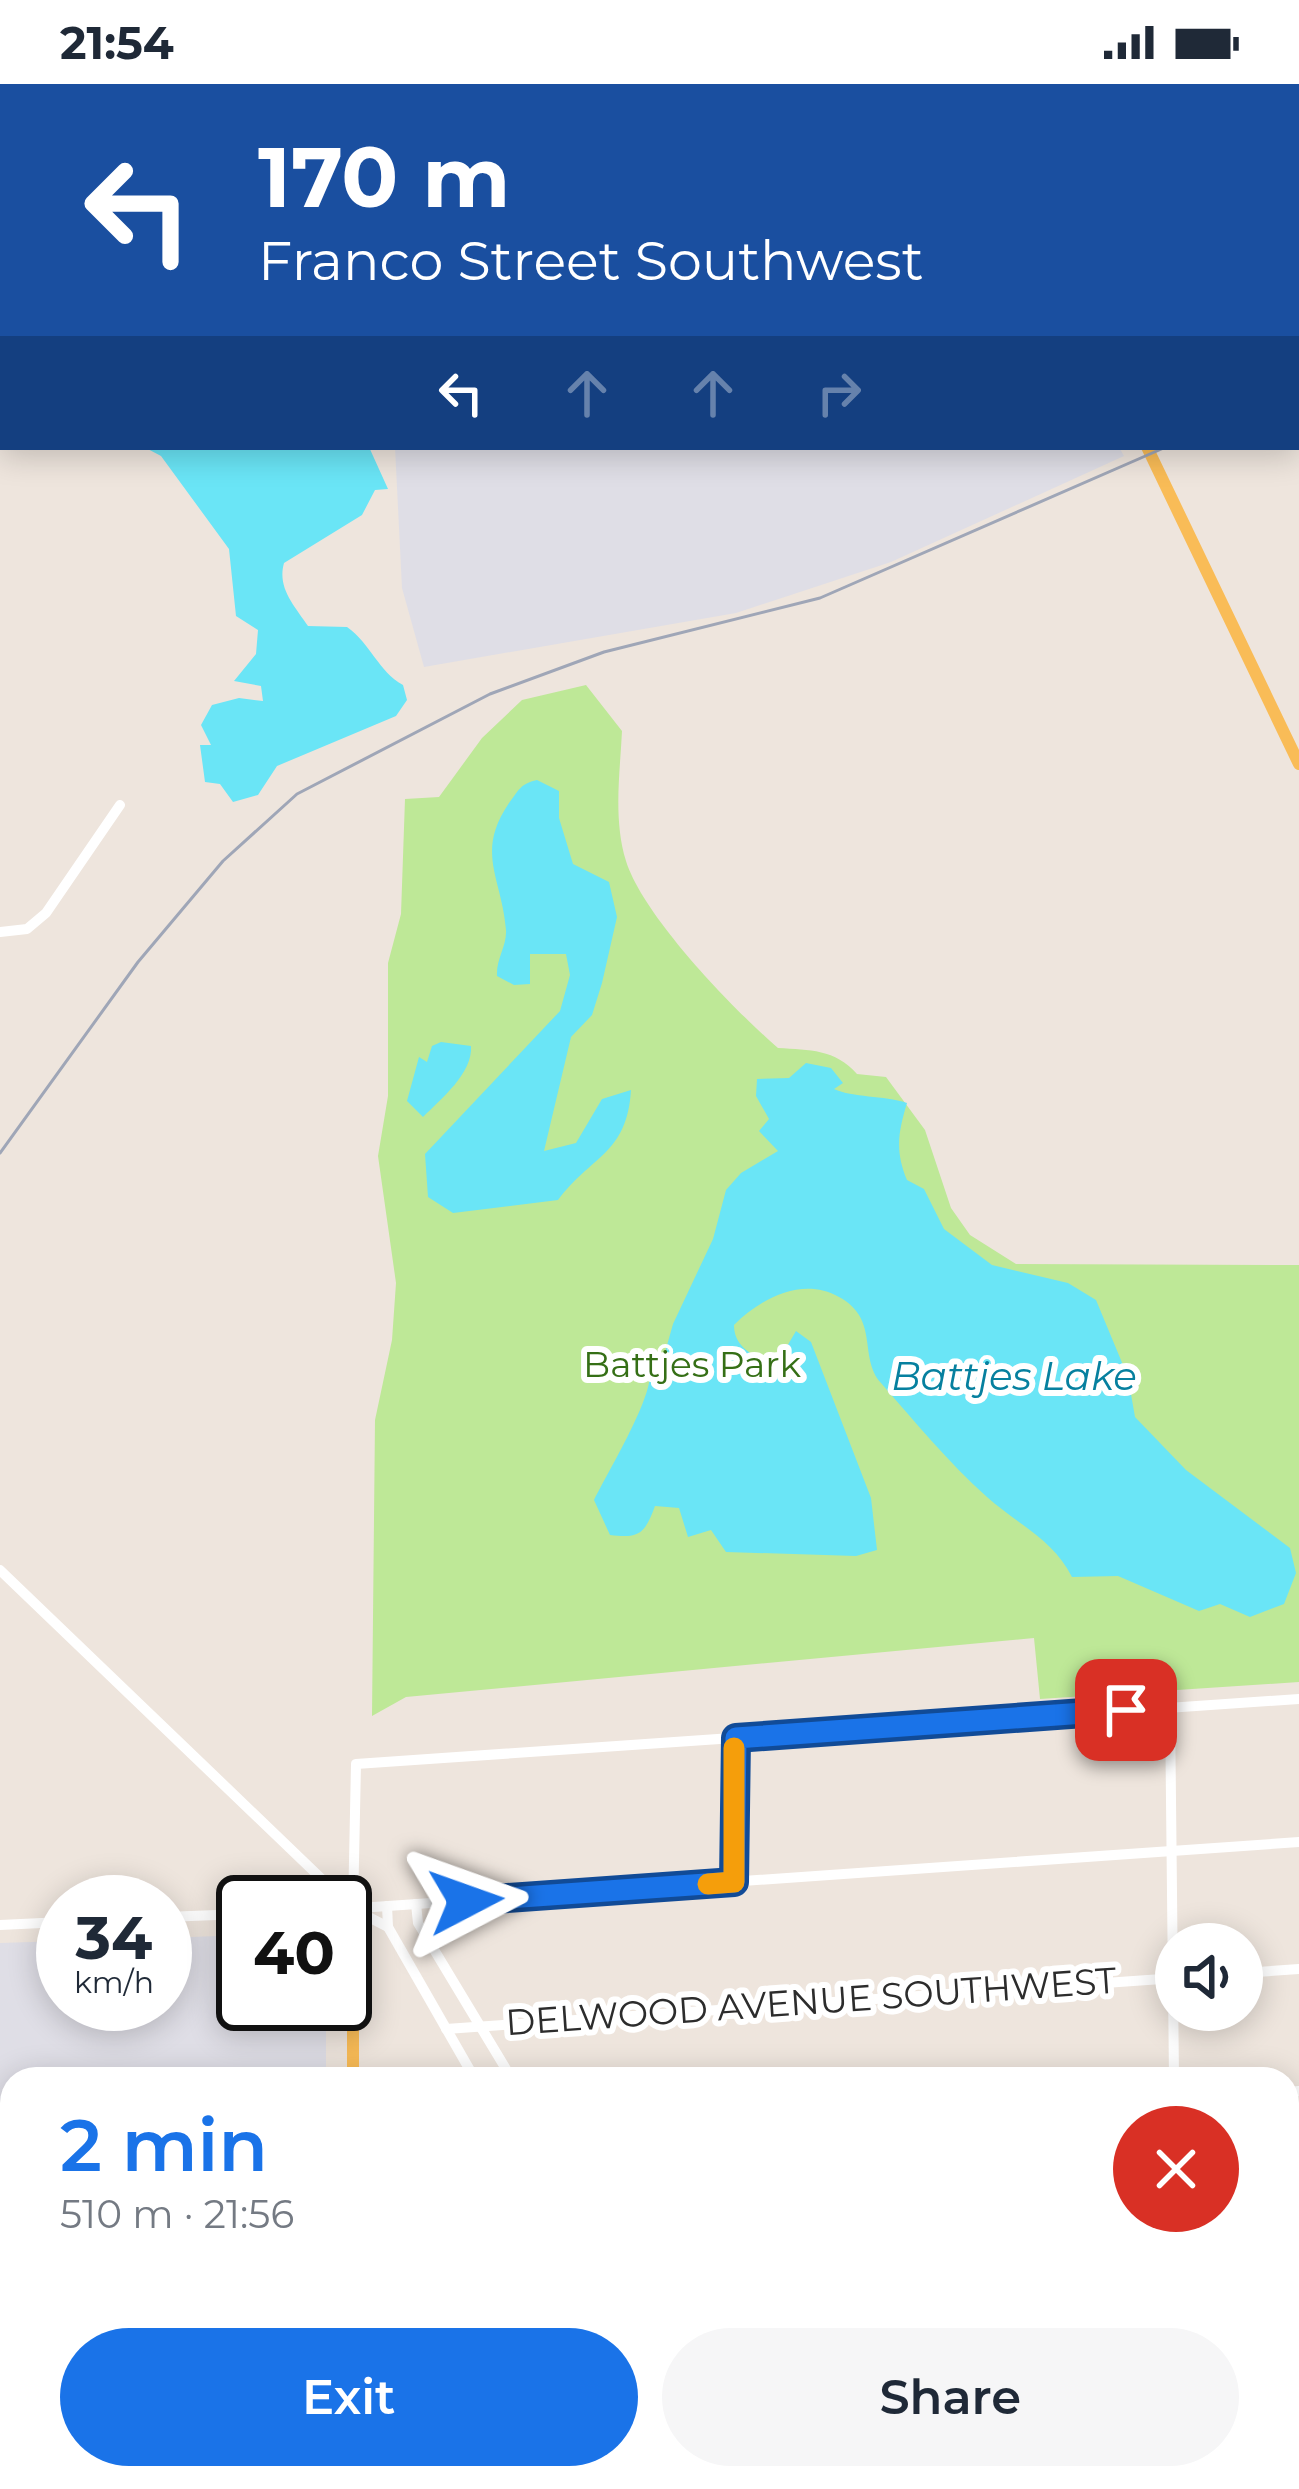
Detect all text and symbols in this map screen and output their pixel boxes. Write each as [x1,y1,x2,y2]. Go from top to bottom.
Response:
text: 21:54 [60,15,174,70]
text: 170 m [258,126,510,228]
icon: left [60,132,216,288]
text: Franco Street Southwest [258,228,924,294]
icon: left [428,360,494,426]
icon: ahead [554,360,620,426]
icon: ahead [680,360,746,426]
icon: right [806,360,872,426]
park label: Battjes Park [583,1342,801,1386]
water label: Battjes Lake [891,1352,1137,1400]
pin [1075,1659,1177,1761]
icon: arrive [1093,1677,1159,1743]
position arrow [403,1838,529,1964]
speed limit sign: 40 [216,1875,372,2031]
text: 34 [76,1901,152,1974]
map controls [1155,1923,1263,2031]
button: sound [1155,1923,1263,2031]
street label: DELWOOD AVENUE SOUTHWEST [504,1958,1118,2044]
text: km/h [74,1964,154,2001]
text: 2 min [60,2101,268,2189]
button: close [1113,2106,1239,2232]
text: 510 m · 21:56 [60,2190,294,2238]
button: Exit [60,2328,638,2466]
button: Share [662,2328,1239,2466]

